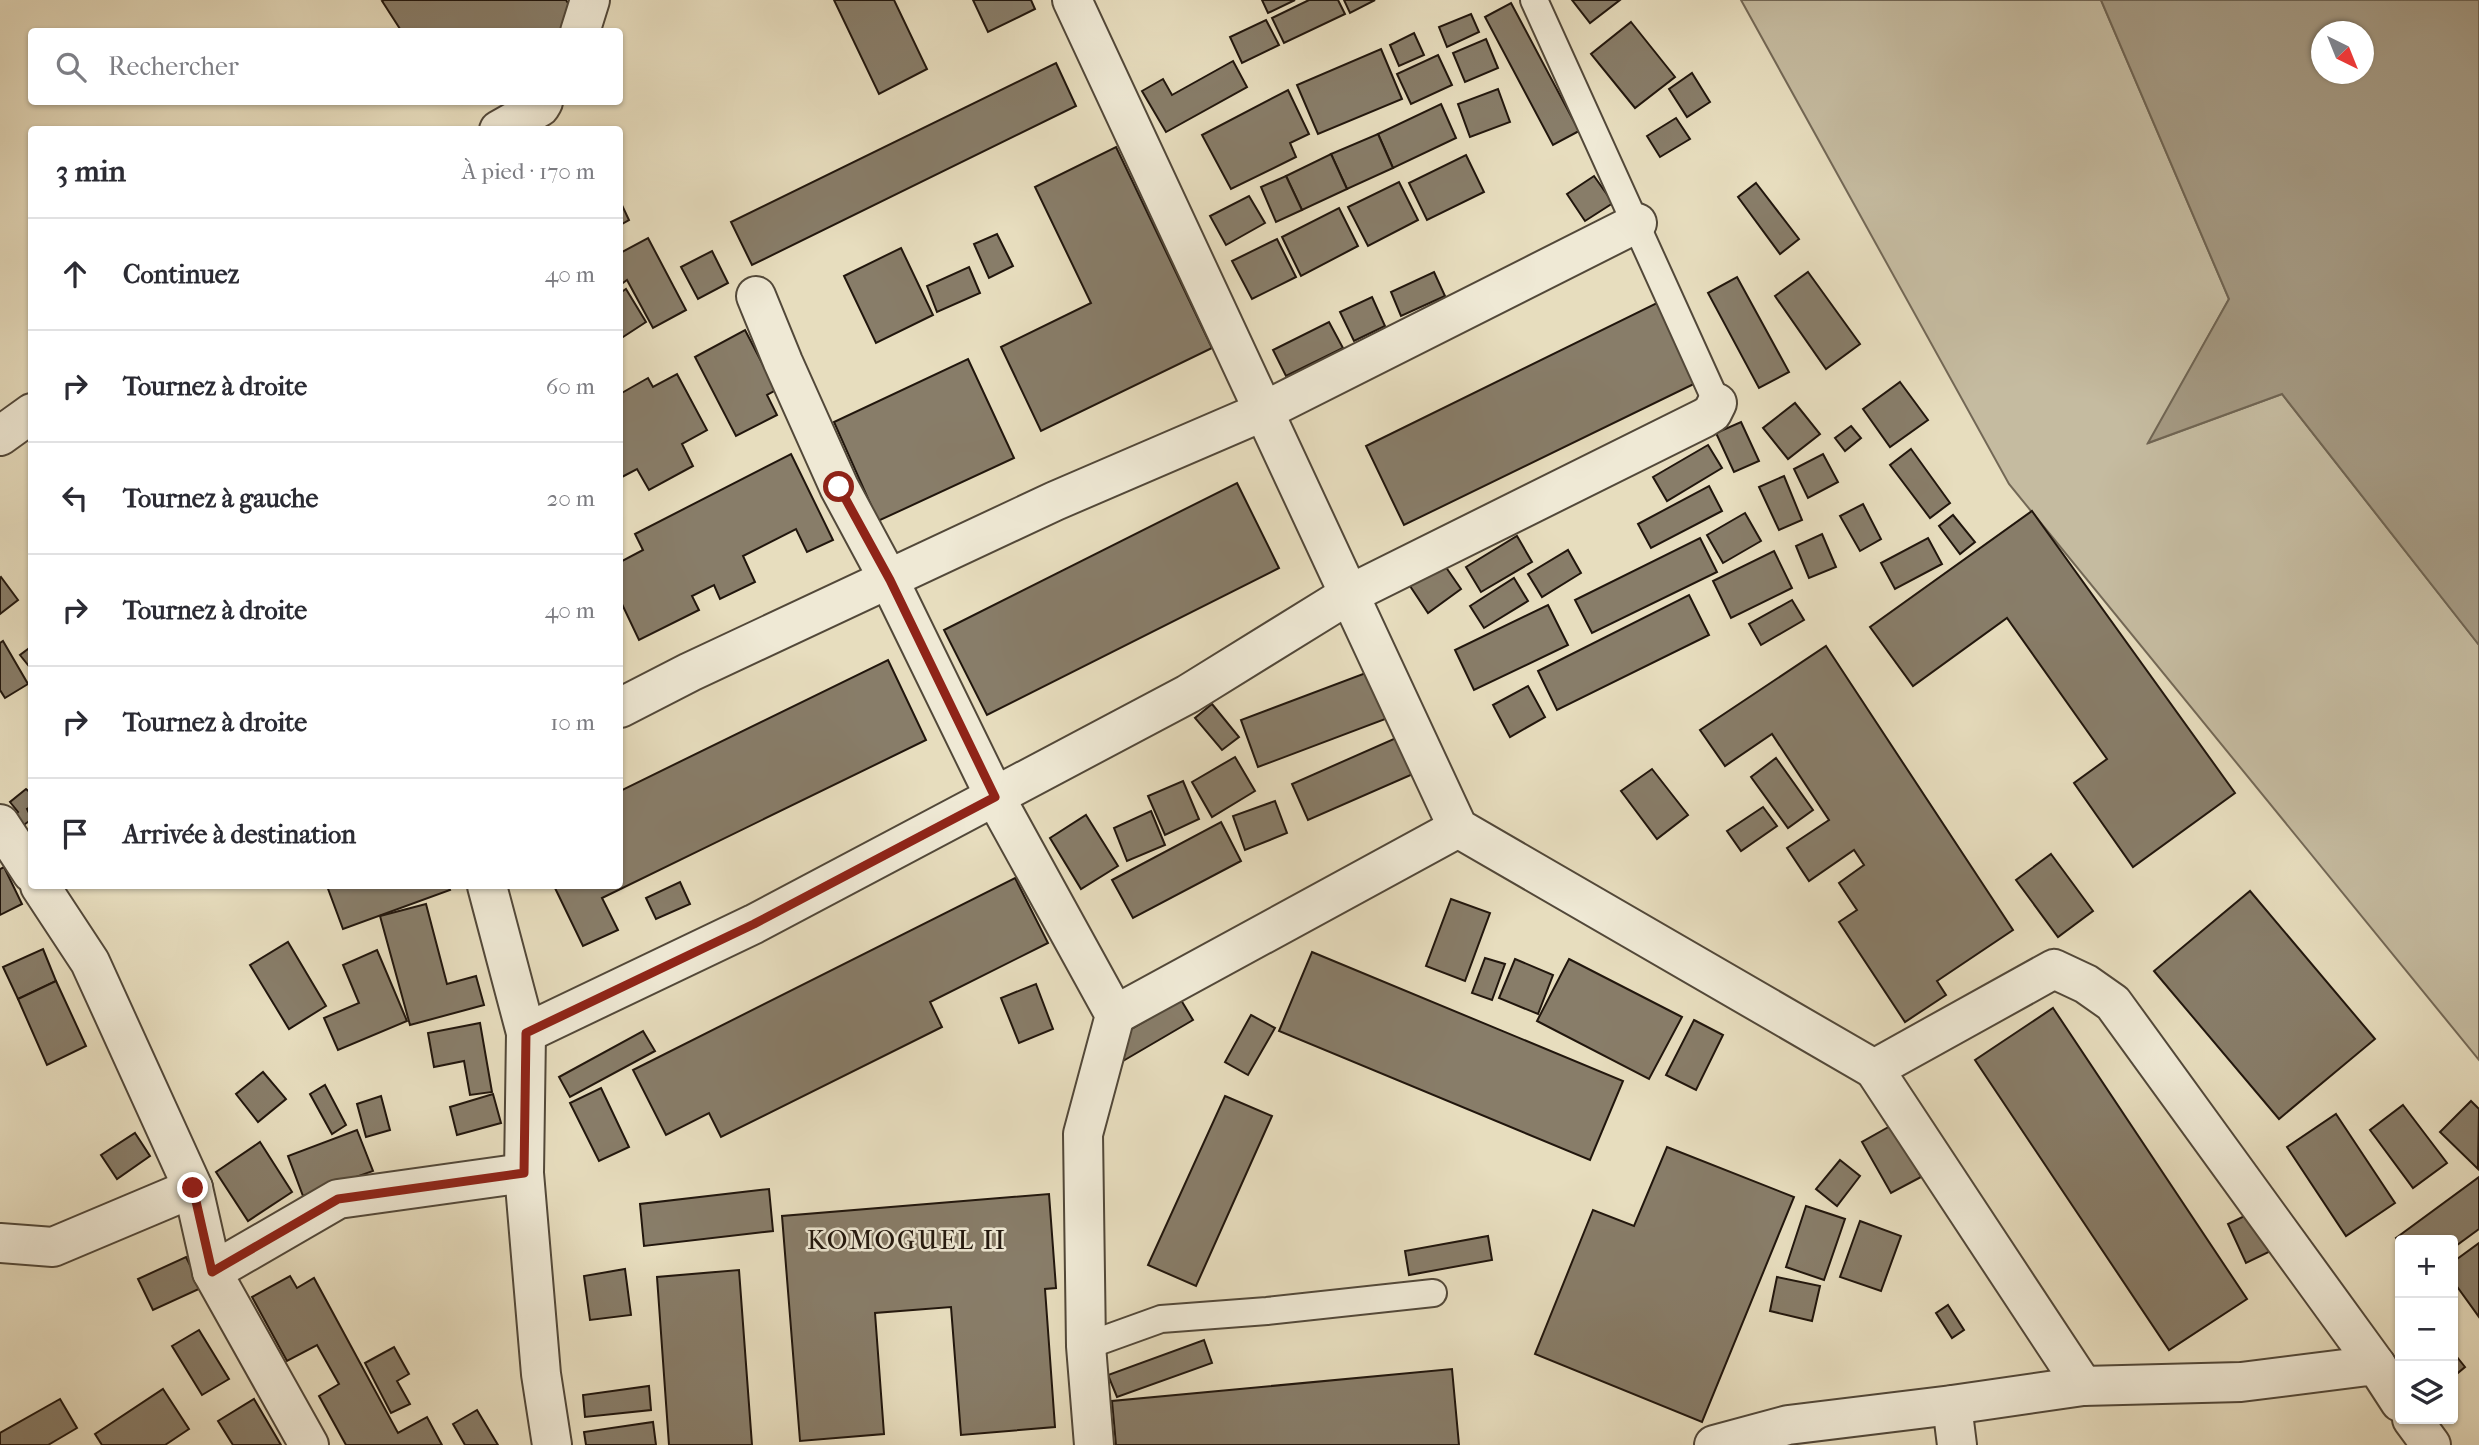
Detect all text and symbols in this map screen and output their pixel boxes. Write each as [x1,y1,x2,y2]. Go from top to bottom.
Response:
north arrow [2311,21,2374,84]
search box [28,28,623,105]
icon: search [52,48,90,86]
text: Rechercher [108,51,239,82]
text: 3 min [56,154,126,189]
text: À pied · 170 m [462,158,595,185]
icon: ahead [56,255,94,293]
text: Continuez [123,259,239,290]
text: 40 m [545,261,595,288]
icon: right [56,367,94,405]
text: Tournez à droite [123,371,307,402]
text: 60 m [546,373,595,400]
route start [823,471,854,502]
icon: left [56,479,94,517]
text: Tournez à gauche [123,483,318,514]
text: 20 m [546,485,595,512]
icon: right [56,591,94,629]
text: Tournez à droite [123,595,307,626]
text: 40 m [545,597,595,624]
icon: right [56,703,94,741]
text: Tournez à droite [123,707,307,738]
text: 10 m [550,709,595,736]
icon: arrive [56,815,94,853]
text: Arrivée à destination [123,819,356,850]
route end [177,1172,208,1203]
district label: KOMOGUEL II [807,1225,1007,1256]
map controls [2395,1235,2458,1424]
button: + [2395,1235,2458,1298]
button: − [2395,1298,2458,1361]
button: layers [2395,1361,2458,1424]

